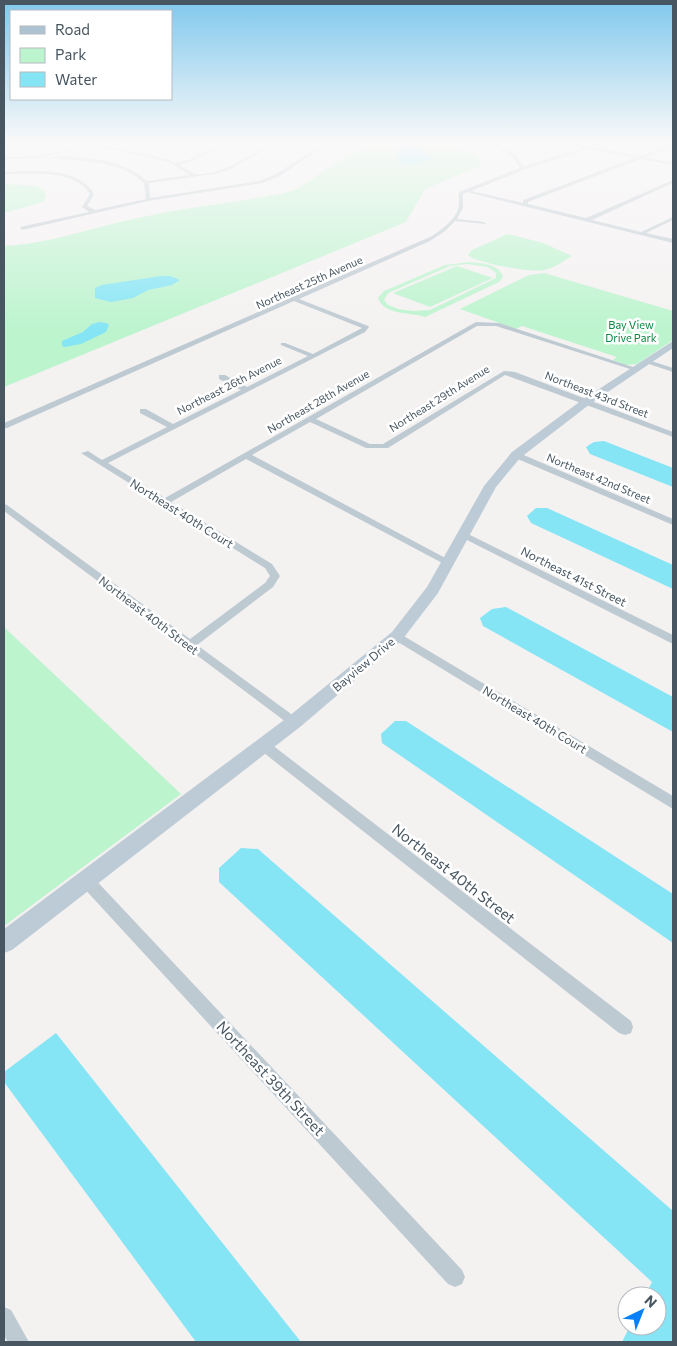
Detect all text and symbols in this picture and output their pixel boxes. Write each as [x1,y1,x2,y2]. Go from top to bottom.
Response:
legend [10,10,172,100]
text: Road [55,20,90,38]
text: Park [55,45,86,63]
text: Water [55,70,97,88]
street label: Northeast 25th Avenue [254,253,364,311]
park label: Bay View Drive Park [605,318,657,344]
street label: Northeast 26th Avenue [175,353,284,417]
street label: Northeast 29th Avenue [387,362,492,434]
street label: Northeast 28th Avenue [265,366,371,436]
street label: Northeast 43rd Street [543,368,651,420]
street label: Northeast 42nd Street [545,450,653,506]
street label: Northeast 40th Court [128,476,236,551]
street label: Northeast 41st Street [519,543,629,609]
street label: Northeast 40th Street [96,573,202,657]
street label: Bayview Drive [329,634,397,694]
street label: Northeast 40th Court [480,682,590,756]
street label: Northeast 40th Street [389,819,519,927]
street label: Northeast 39th Street [213,1017,329,1139]
north arrow [617,1286,667,1336]
text: N [642,1291,661,1311]

